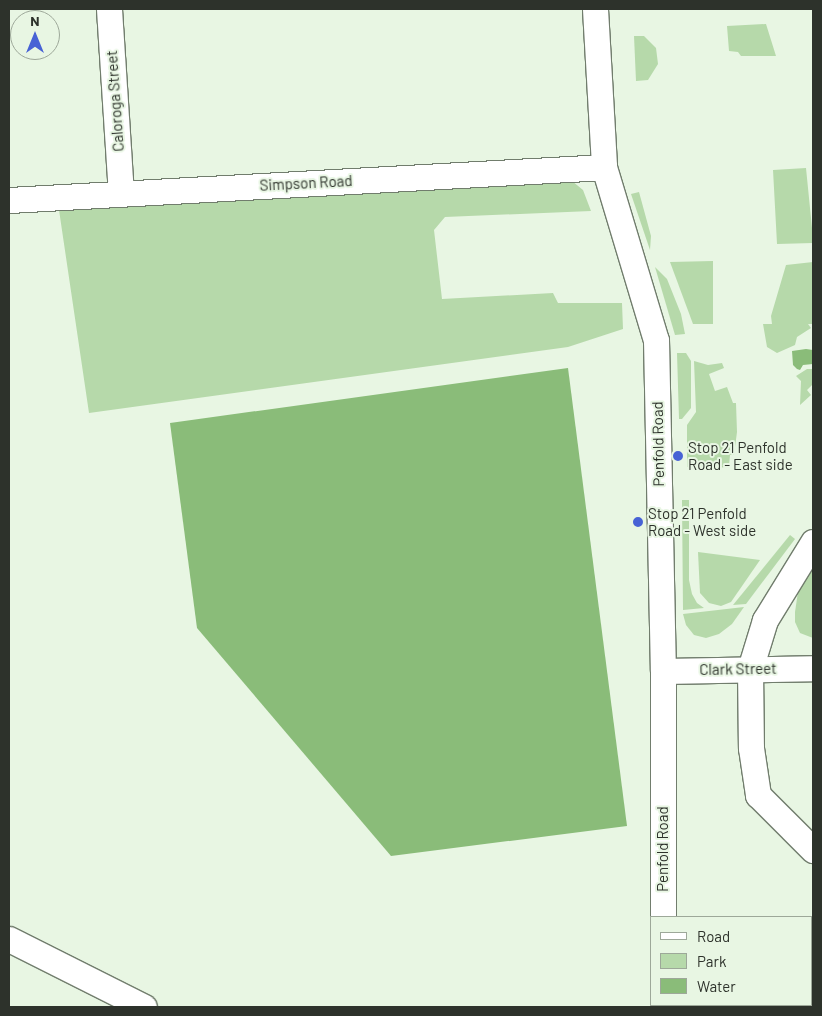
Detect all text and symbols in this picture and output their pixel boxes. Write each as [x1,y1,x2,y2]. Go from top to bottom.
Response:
north arrow [10,10,60,60]
text: N [30,12,40,29]
street label: Caloroga Street [102,50,128,152]
street label: Simpson Road [259,172,353,194]
street label: Penfold Road [648,401,668,487]
place label: Stop 21 Penfold Road - East side [688,438,793,473]
marker: Stop 21 Penfold Road - East side [672,450,684,462]
place label: Stop 21 Penfold Road - West side [648,504,756,539]
marker: Stop 21 Penfold Road - West side [632,516,644,528]
street label: Clark Street [699,659,777,679]
street label: Penfold Road [654,806,672,892]
legend [650,916,812,1006]
text: Road [697,927,730,945]
text: Park [697,952,726,970]
text: Water [697,977,736,995]

